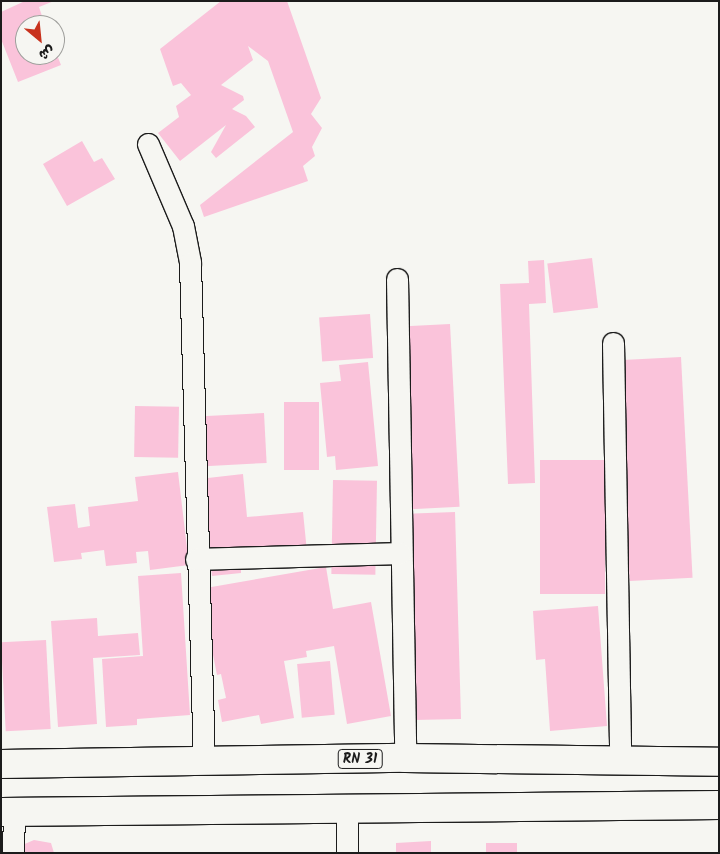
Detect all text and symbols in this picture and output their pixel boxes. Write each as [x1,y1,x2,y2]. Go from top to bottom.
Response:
north arrow [15,15,65,65]
text: ش [35,39,59,66]
road number: RN 31 [338,748,382,771]

